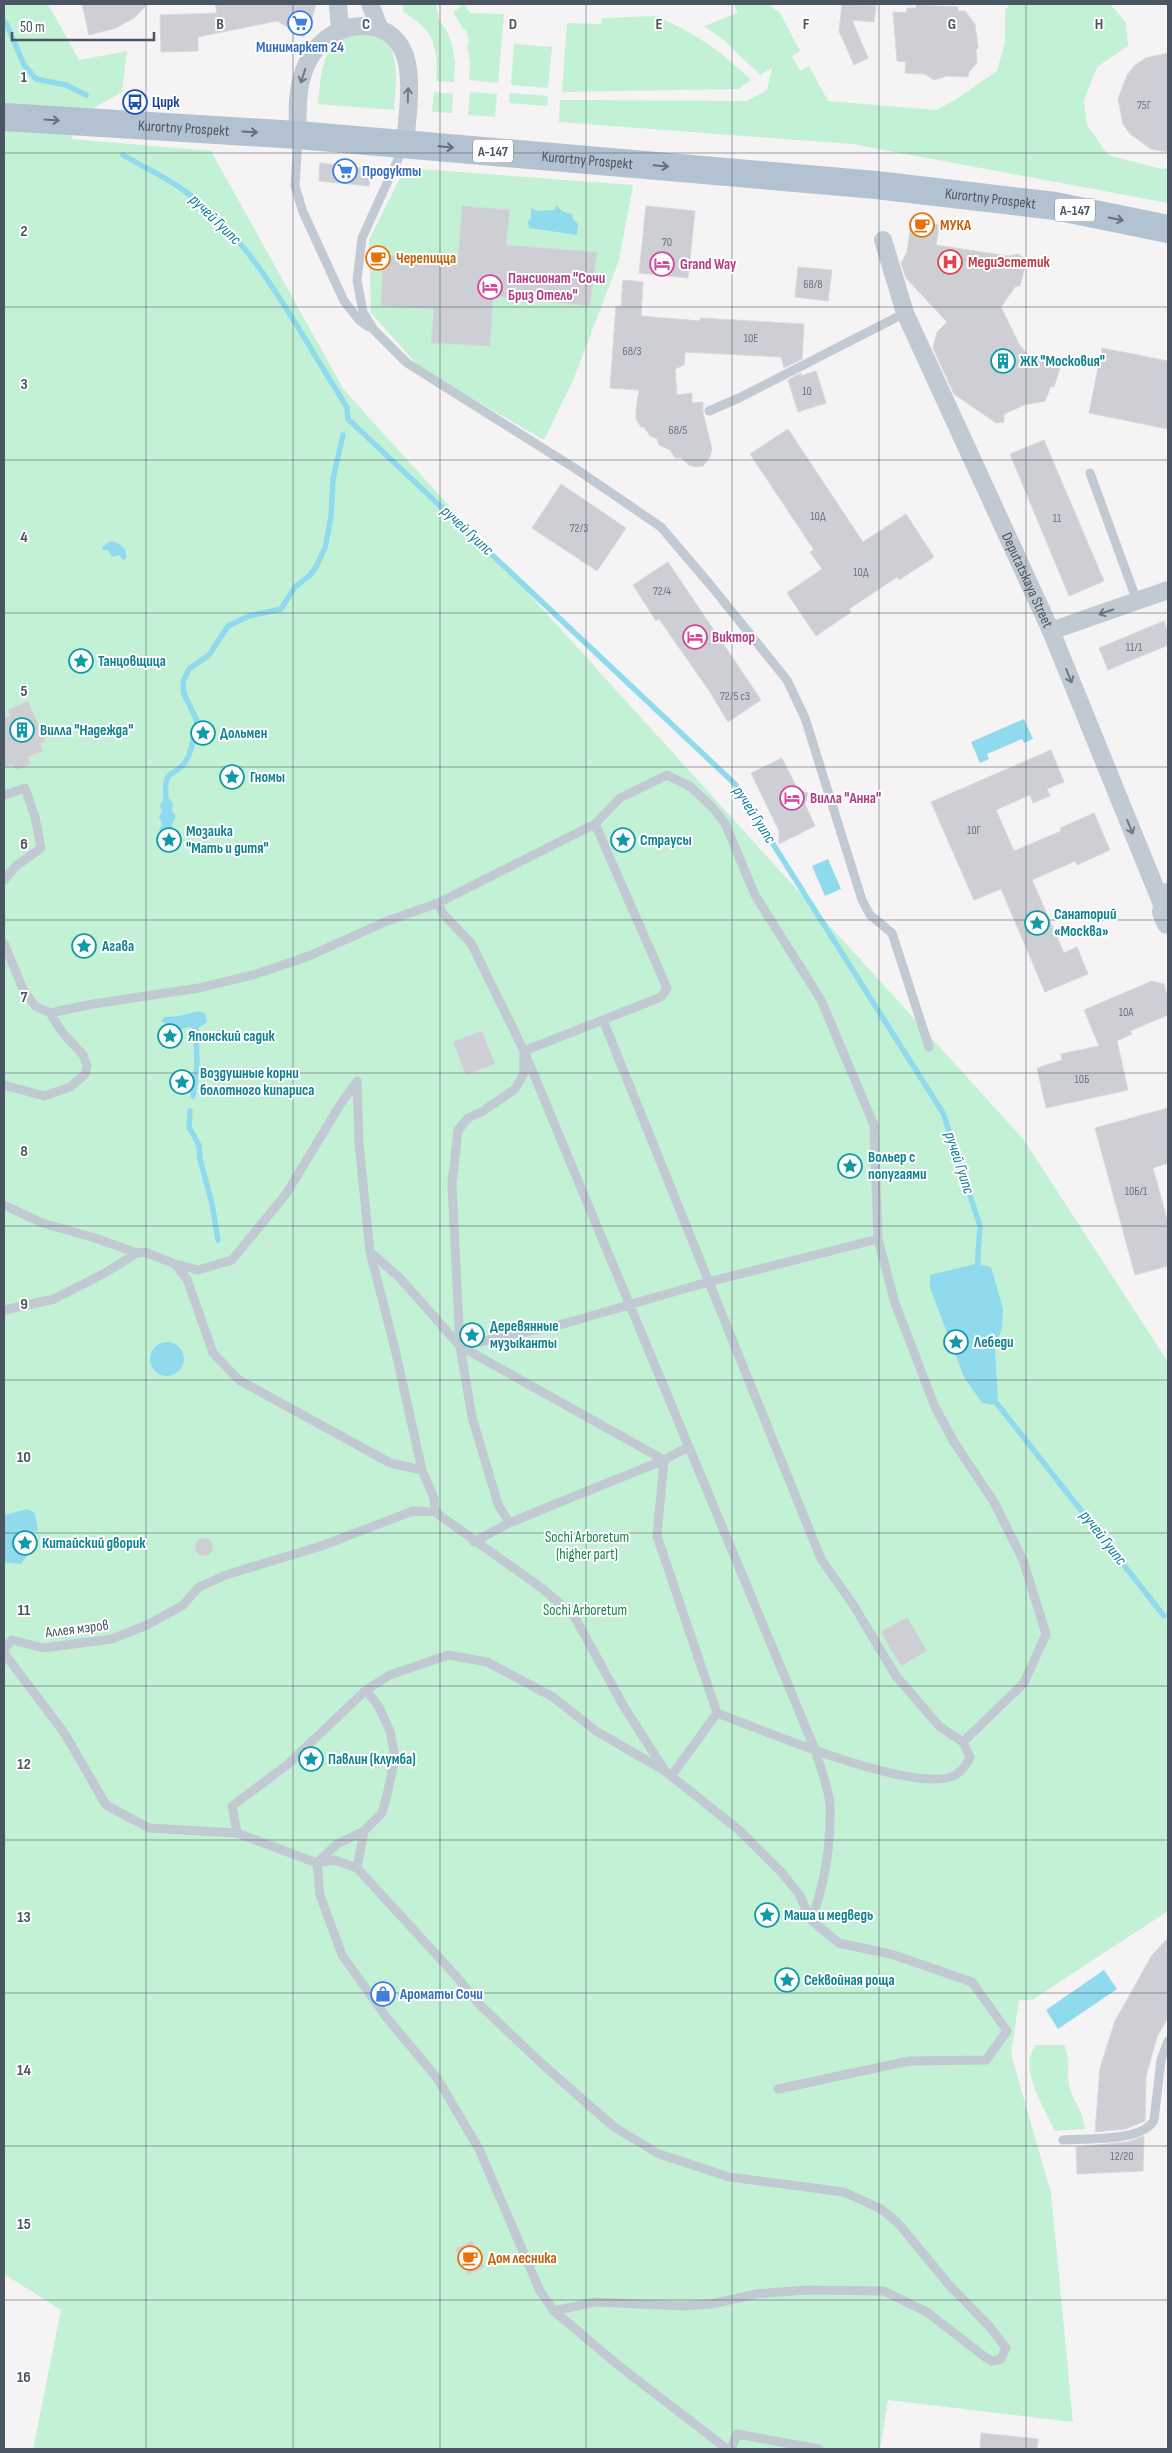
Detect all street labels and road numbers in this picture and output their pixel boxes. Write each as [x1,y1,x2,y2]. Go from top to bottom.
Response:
street label: Kurortny Prospekt [137,116,230,140]
road number: А-147 [473,140,513,162]
street label: Kurortny Prospekt [541,147,634,173]
street label: Kurortny Prospekt [944,184,1037,213]
road number: А-147 [1055,198,1095,222]
street label: Deputatskaya Street [997,529,1058,631]
street label: Аллея мэров [43,1616,110,1642]

